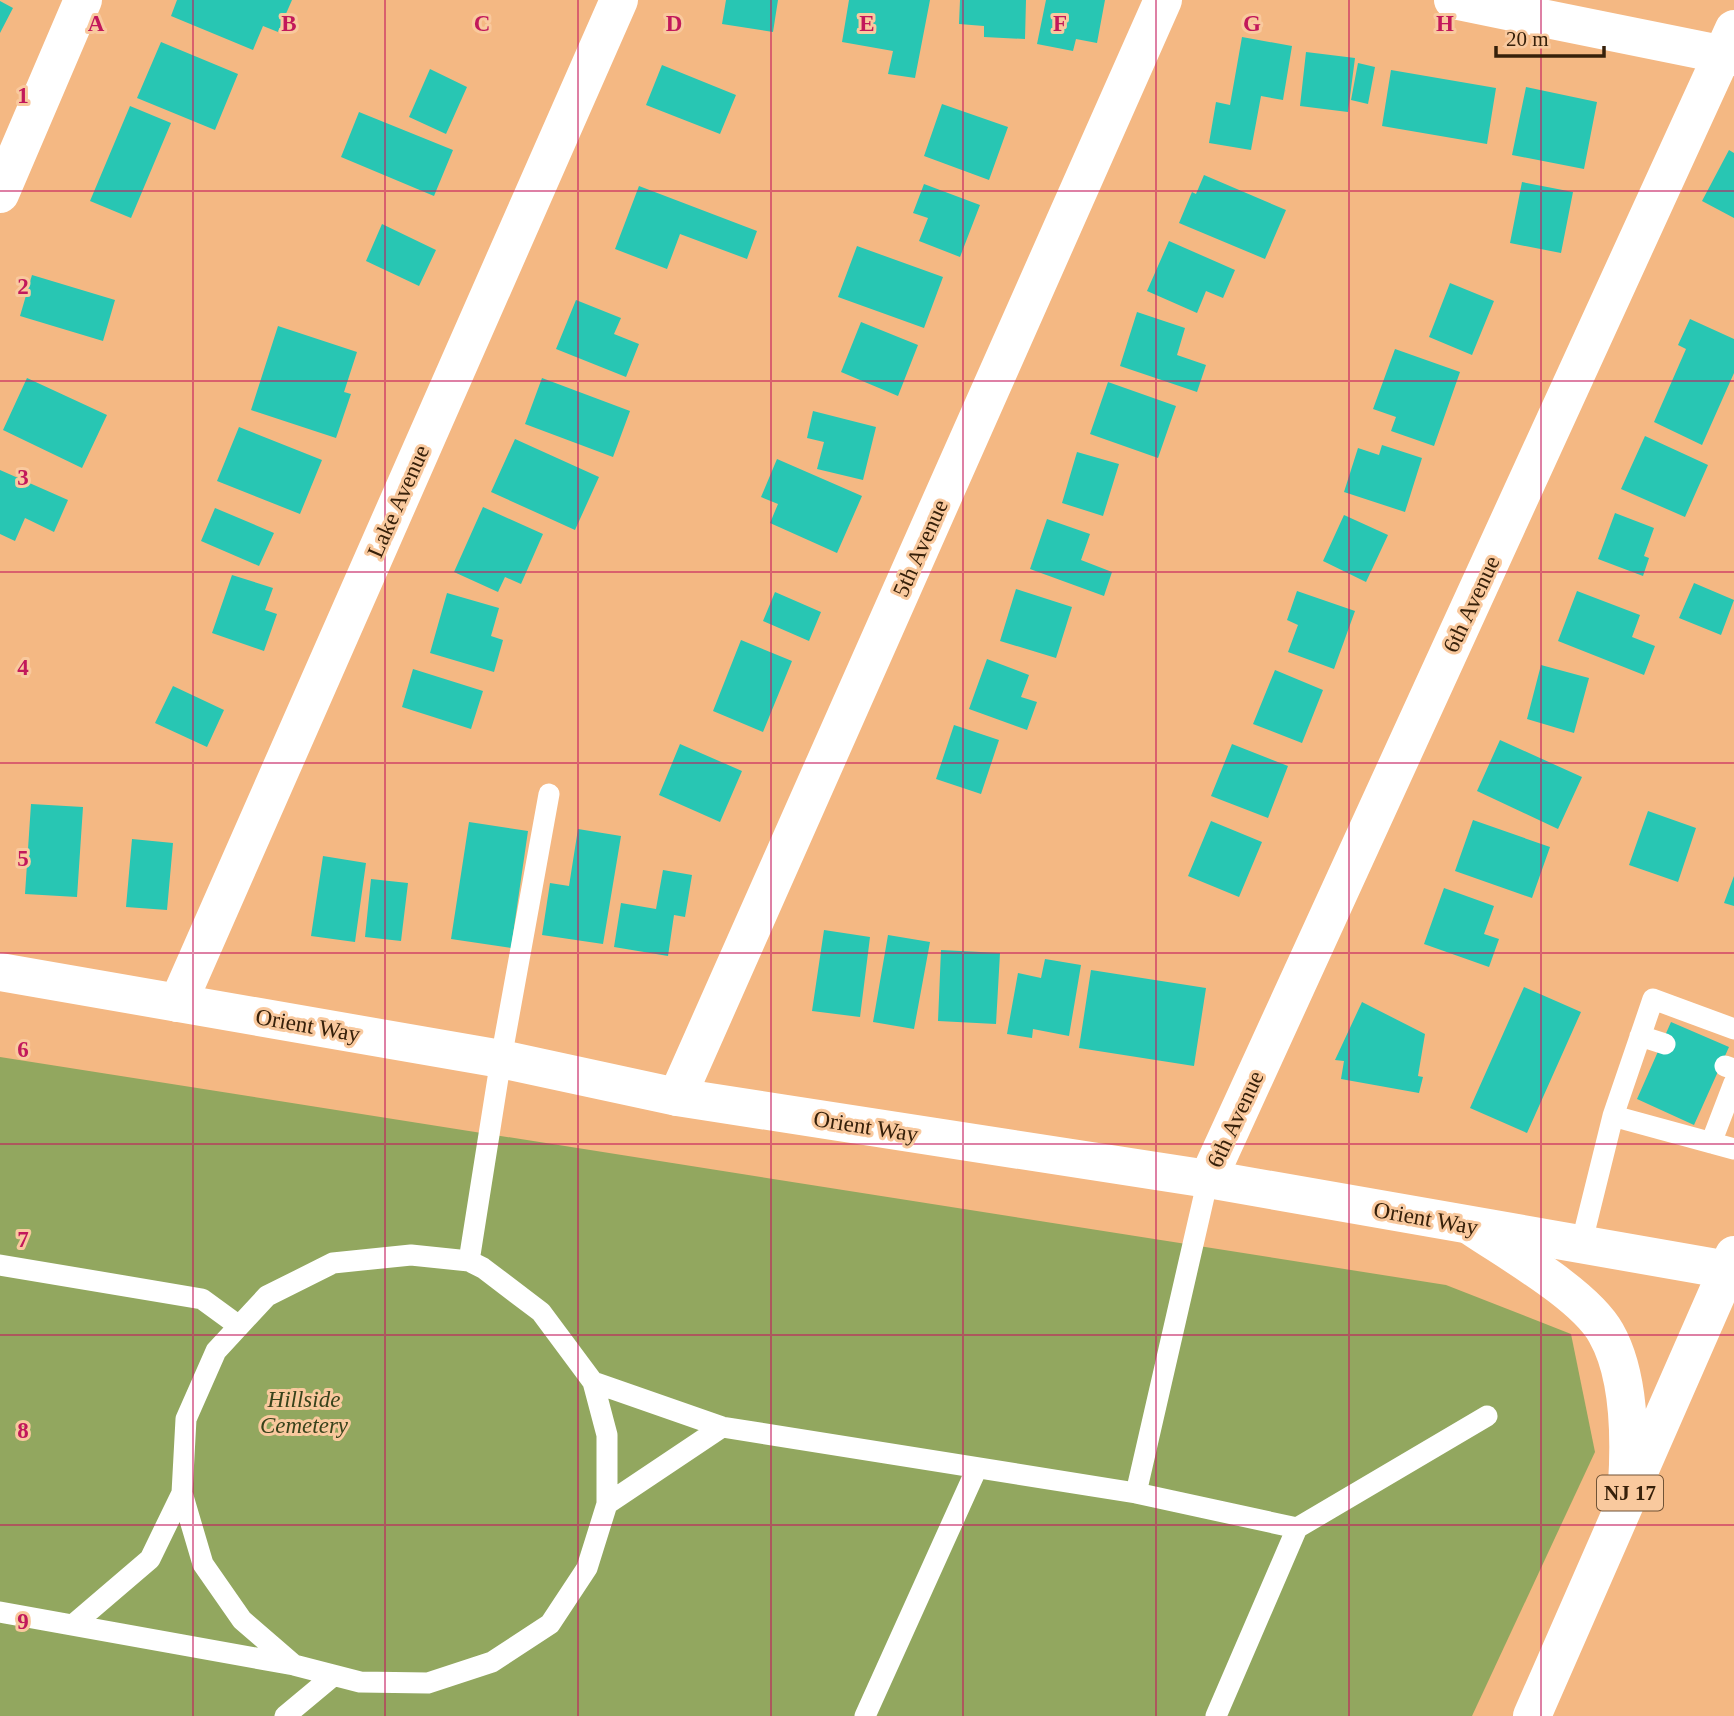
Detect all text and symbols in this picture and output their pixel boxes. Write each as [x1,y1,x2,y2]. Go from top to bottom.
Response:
text: A [88,11,105,36]
text: B [281,11,297,36]
text: C [474,11,490,36]
text: D [666,11,682,36]
text: E [859,11,875,36]
text: F [1053,11,1067,36]
text: G [1243,11,1261,36]
text: H [1436,11,1454,36]
scale bar [1496,14,1604,58]
text: 20 m [1506,27,1549,51]
text: 1 [17,83,29,108]
text: 2 [17,274,29,299]
street label: Lake Avenue [363,441,434,561]
text: 3 [17,465,29,490]
street label: 5th Avenue [888,496,953,601]
street label: 6th Avenue [1438,552,1505,656]
text: 4 [17,655,29,680]
text: 5 [17,846,29,871]
street label: Orient Way [254,1004,363,1047]
text: 6 [17,1037,29,1062]
street label: 6th Avenue [1202,1067,1269,1171]
street label: Orient Way [812,1106,921,1147]
street label: Orient Way [1372,1197,1481,1240]
text: 7 [17,1227,29,1252]
park label: Hillside Cemetery [260,1387,349,1438]
text: 8 [17,1418,29,1443]
road number: NJ 17 [1597,1476,1663,1510]
text: 9 [17,1609,29,1634]

